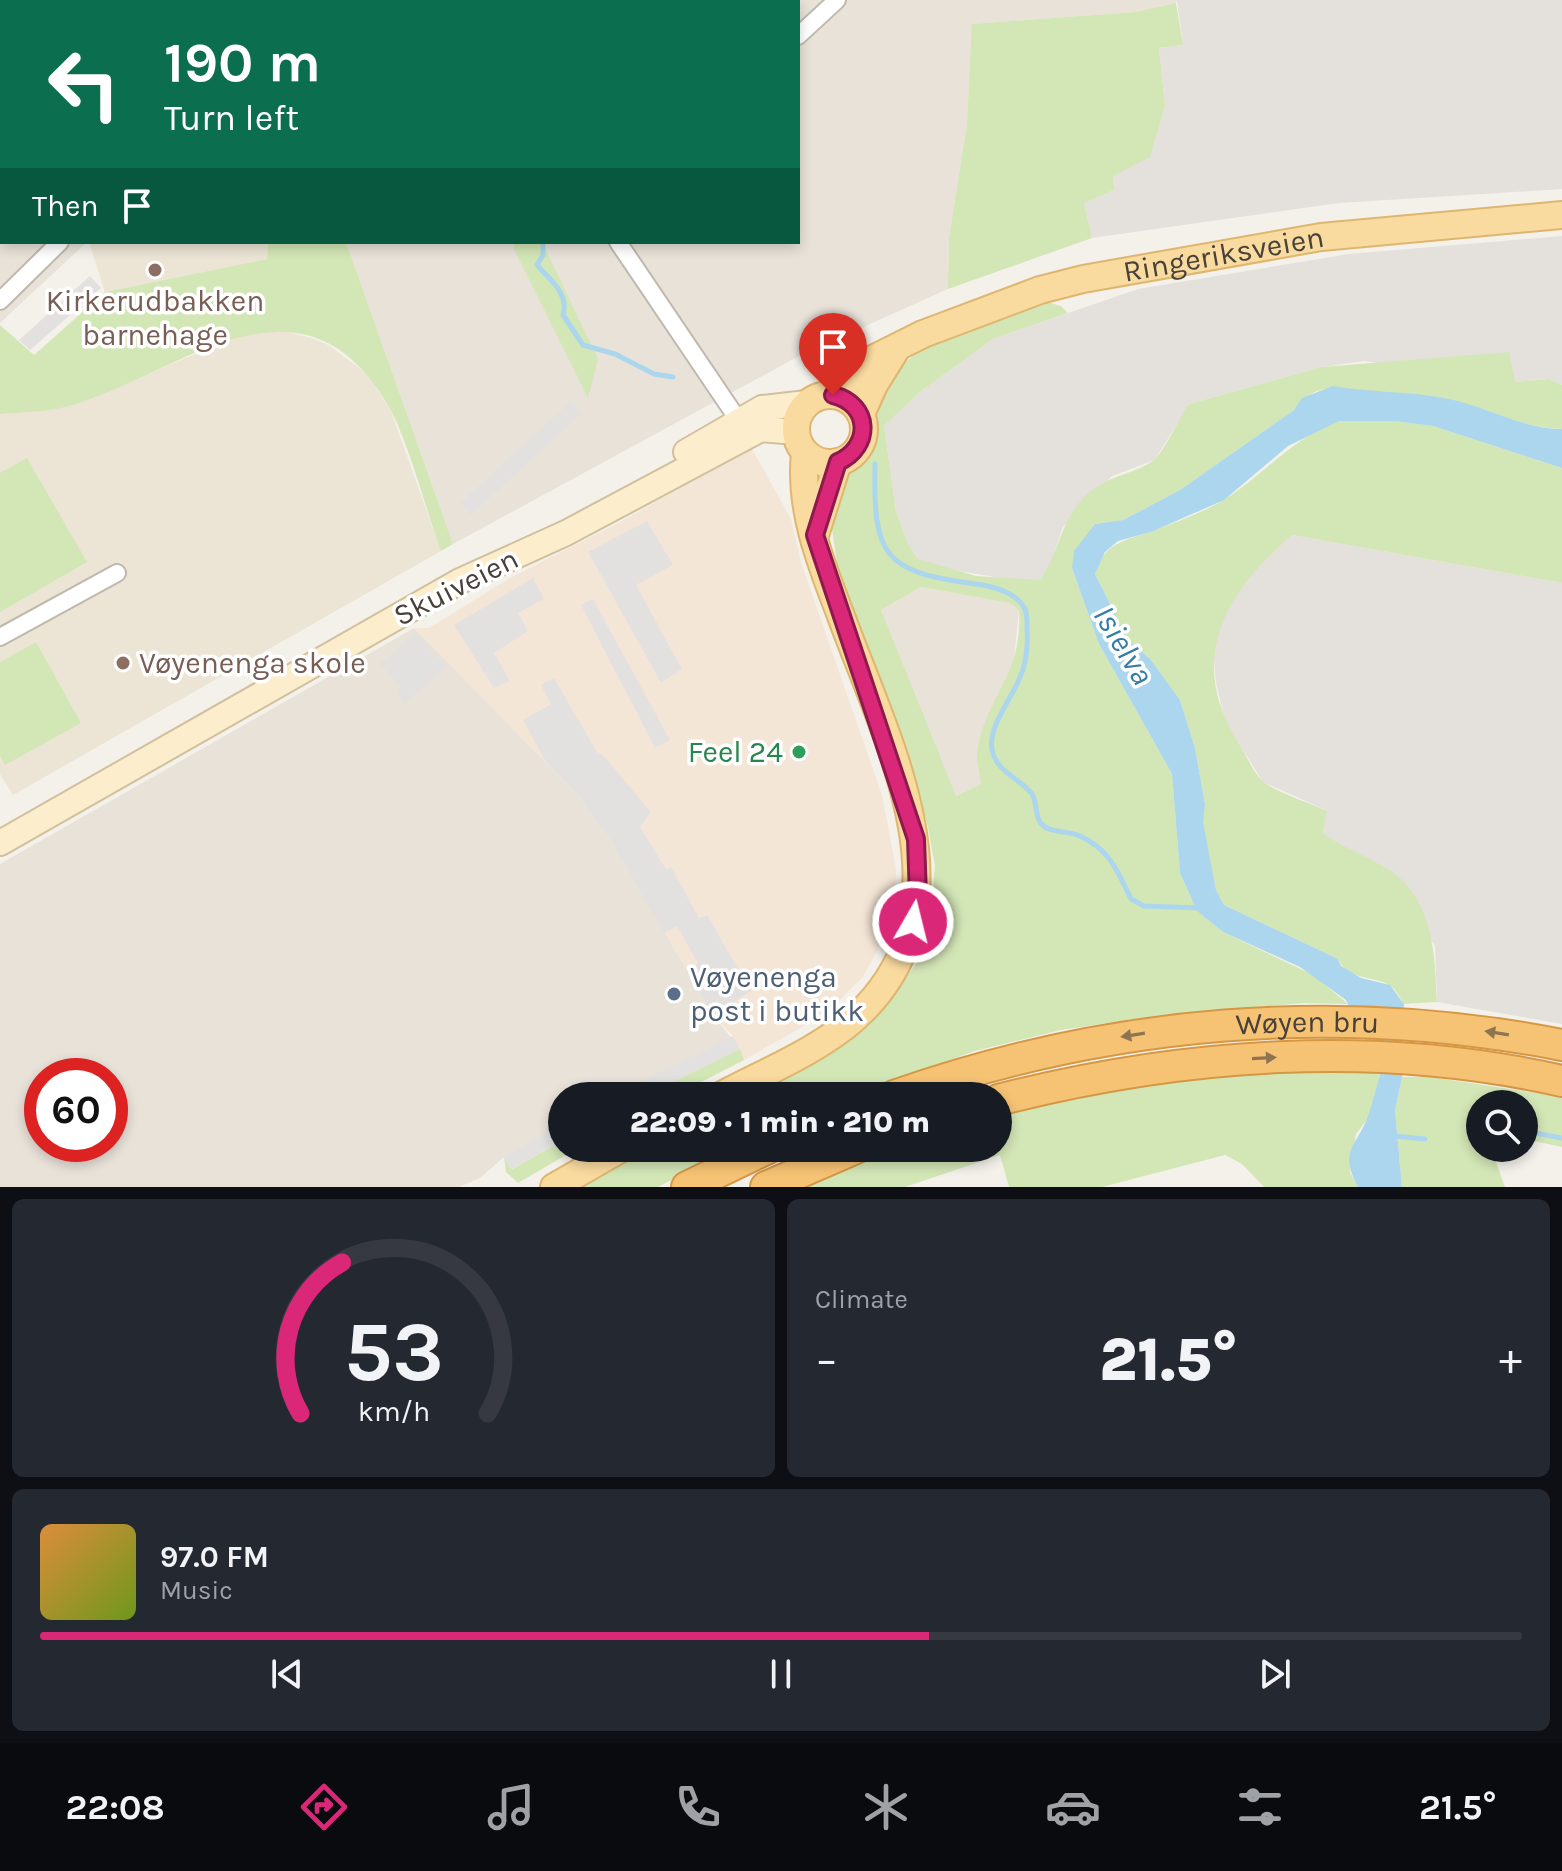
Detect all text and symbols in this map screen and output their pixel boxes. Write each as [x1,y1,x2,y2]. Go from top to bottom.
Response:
text: 190 m [164,30,321,95]
icon: left [32,32,136,136]
text: Turn left [164,97,299,139]
icon: arrive [115,184,159,228]
text: Then [32,188,99,224]
street label: Ringeriksveien [1120,219,1327,290]
marker: Kirkerudbakken barnehage [146,261,164,279]
place label: Kirkerudbakken barnehage [46,283,264,353]
pin [799,313,867,395]
icon: arrive [811,325,855,369]
street label: Skuiveien [388,540,524,634]
water label: Isielva [1086,599,1161,691]
place label: Vøyenenga skole [139,645,366,681]
marker: Vøyenenga skole [114,654,132,672]
place label: Feel 24 [688,734,783,770]
marker: Feel 24 [790,743,808,761]
position arrow [871,880,955,964]
place label: Vøyenenga post i butikk [690,959,864,1029]
marker: Vøyenenga post i butikk [665,985,683,1003]
street label: Wøyen bru [1235,1004,1380,1043]
one-way arrow [1484,1026,1509,1039]
one-way arrow [1121,1029,1146,1042]
one-way arrow [1251,1051,1276,1064]
speed limit sign: 60 [24,1058,128,1162]
map controls [1466,1090,1538,1162]
button: search [1466,1090,1538,1162]
text: 22:09 · 1 min · 210 m [630,1104,930,1140]
text: Climate [815,1284,908,1315]
text: 53 [343,1304,444,1401]
text: 21.5° [1099,1325,1238,1395]
text: − [815,1334,838,1385]
text: + [1499,1334,1522,1385]
text: km/h [357,1395,430,1428]
text: 97.0 FM [160,1539,269,1575]
text: Music [160,1575,233,1606]
icon: previous [265,1652,309,1696]
icon: pause [759,1652,803,1696]
icon: next [1253,1652,1297,1696]
icon: directions [296,1779,352,1835]
icon: music [483,1779,539,1835]
icon: phone [670,1779,726,1835]
icon: climate [858,1779,914,1835]
icon: car [1045,1779,1101,1835]
icon: filters [1232,1779,1288,1835]
text: 22:08 [66,1786,165,1828]
text: 21.5° [1419,1786,1496,1828]

